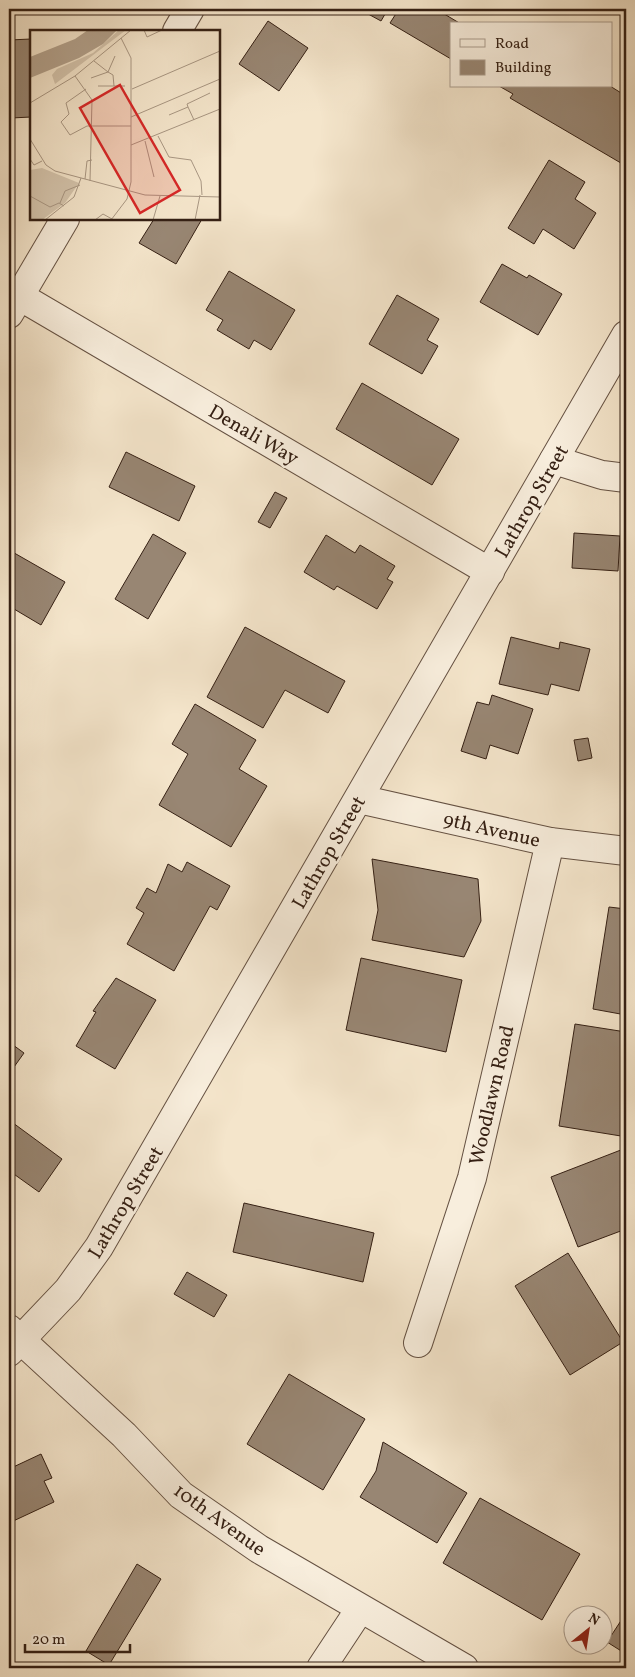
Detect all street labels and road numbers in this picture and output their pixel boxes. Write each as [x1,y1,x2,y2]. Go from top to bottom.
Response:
street label: Denali Way [203,399,304,473]
street label: Lathrop Street [489,440,577,564]
street label: Lathrop Street [286,791,374,915]
street label: 9th Avenue [440,806,543,856]
street label: Woodlawn Road [463,1023,523,1168]
street label: Lathrop Street [82,1142,171,1265]
street label: 10th Avenue [167,1478,271,1564]

